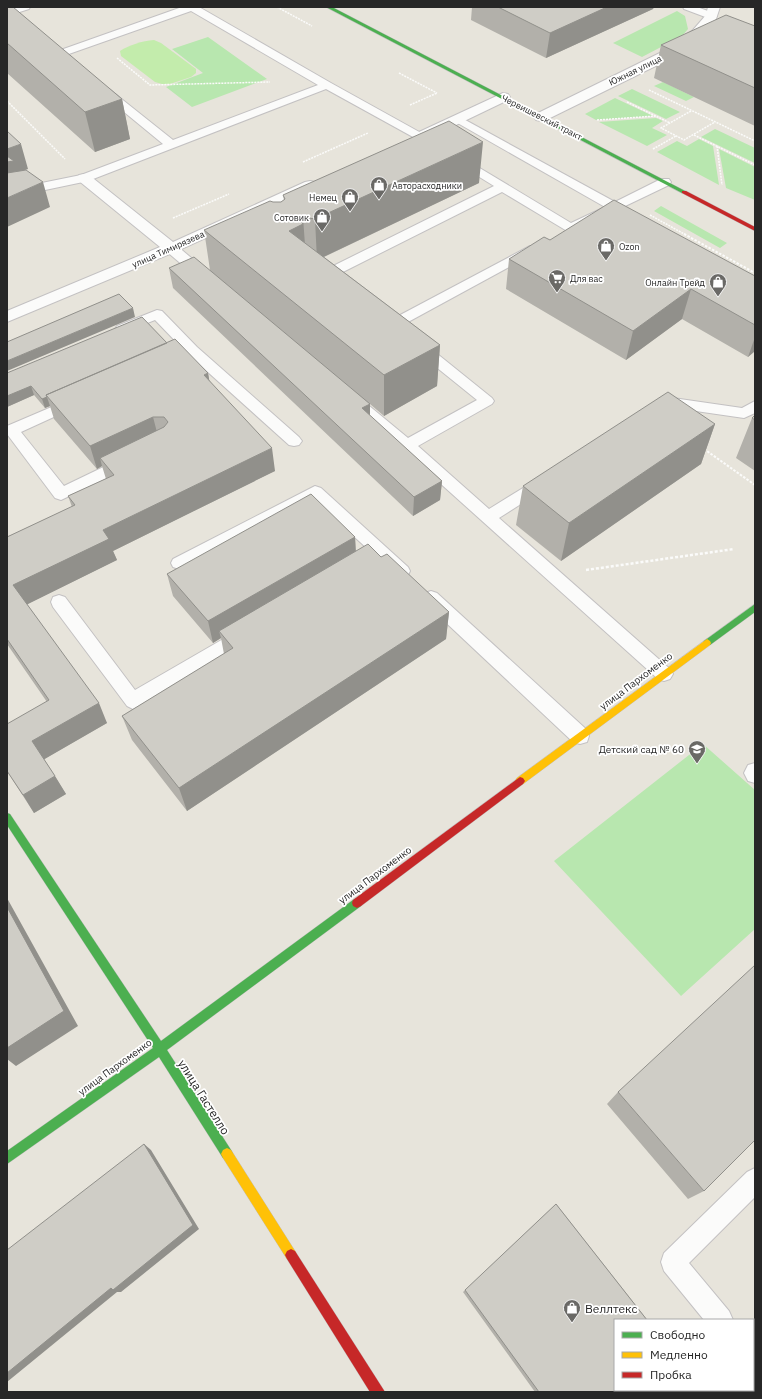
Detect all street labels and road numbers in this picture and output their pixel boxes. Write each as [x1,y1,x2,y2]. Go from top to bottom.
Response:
street label: Южная улица [607,52,663,88]
street label: Червишевский тракт [500,92,585,142]
street label: улица Тимирязева [130,228,206,270]
street label: улица Пархоменко [597,649,675,713]
street label: улица Пархоменко [336,843,414,907]
street label: улица Пархоменко [76,1036,155,1098]
street label: улица Гастелло [175,1057,233,1138]

